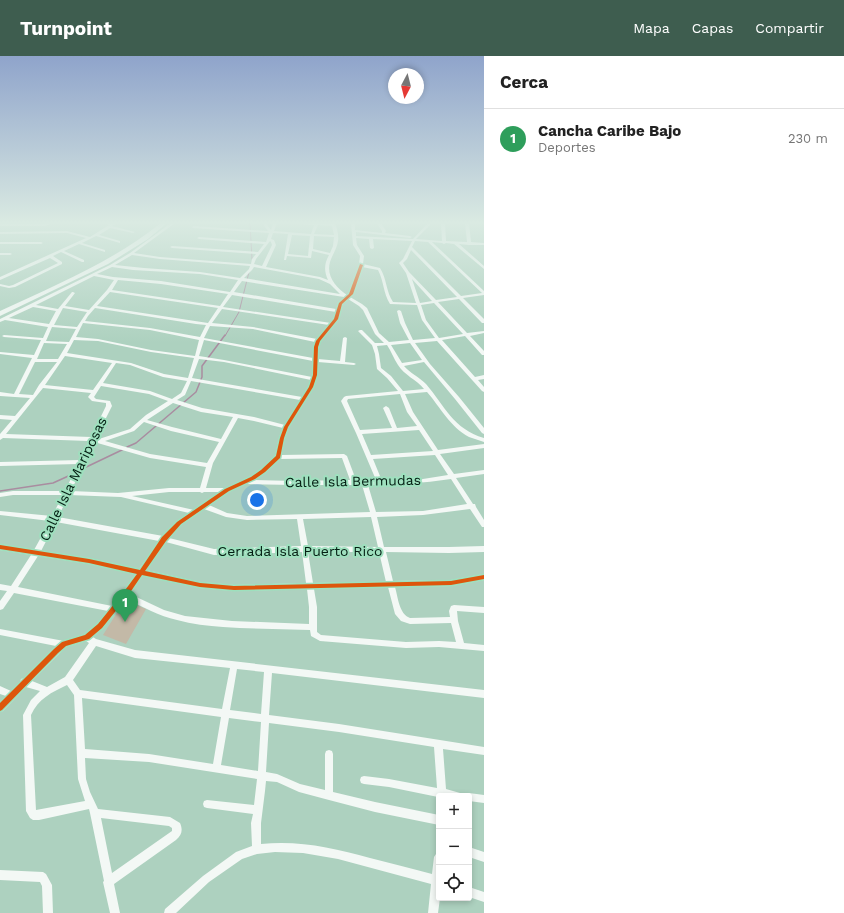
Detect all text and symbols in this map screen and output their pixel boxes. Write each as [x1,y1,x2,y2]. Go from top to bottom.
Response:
text: Turnpoint [20,17,112,40]
text: Mapa [633,20,670,36]
text: Capas [692,20,733,36]
text: Compartir [755,20,824,36]
north arrow [388,68,424,104]
text: Cerca [500,72,548,92]
text: Cancha Caribe Bajo [538,122,681,140]
text: 1 [510,131,516,146]
text: 230 m [788,131,828,146]
text: Deportes [538,140,596,155]
street label: Calle Isla Mariposas [36,414,110,544]
street label: Calle Isla Bermudas [285,472,421,490]
your location [247,490,267,510]
street label: Cerrada Isla Puerto Rico [218,543,382,559]
pin: 1 [112,589,138,622]
map controls [436,793,472,901]
button: + [436,793,472,829]
button: − [436,829,472,865]
button: locate [436,865,472,901]

